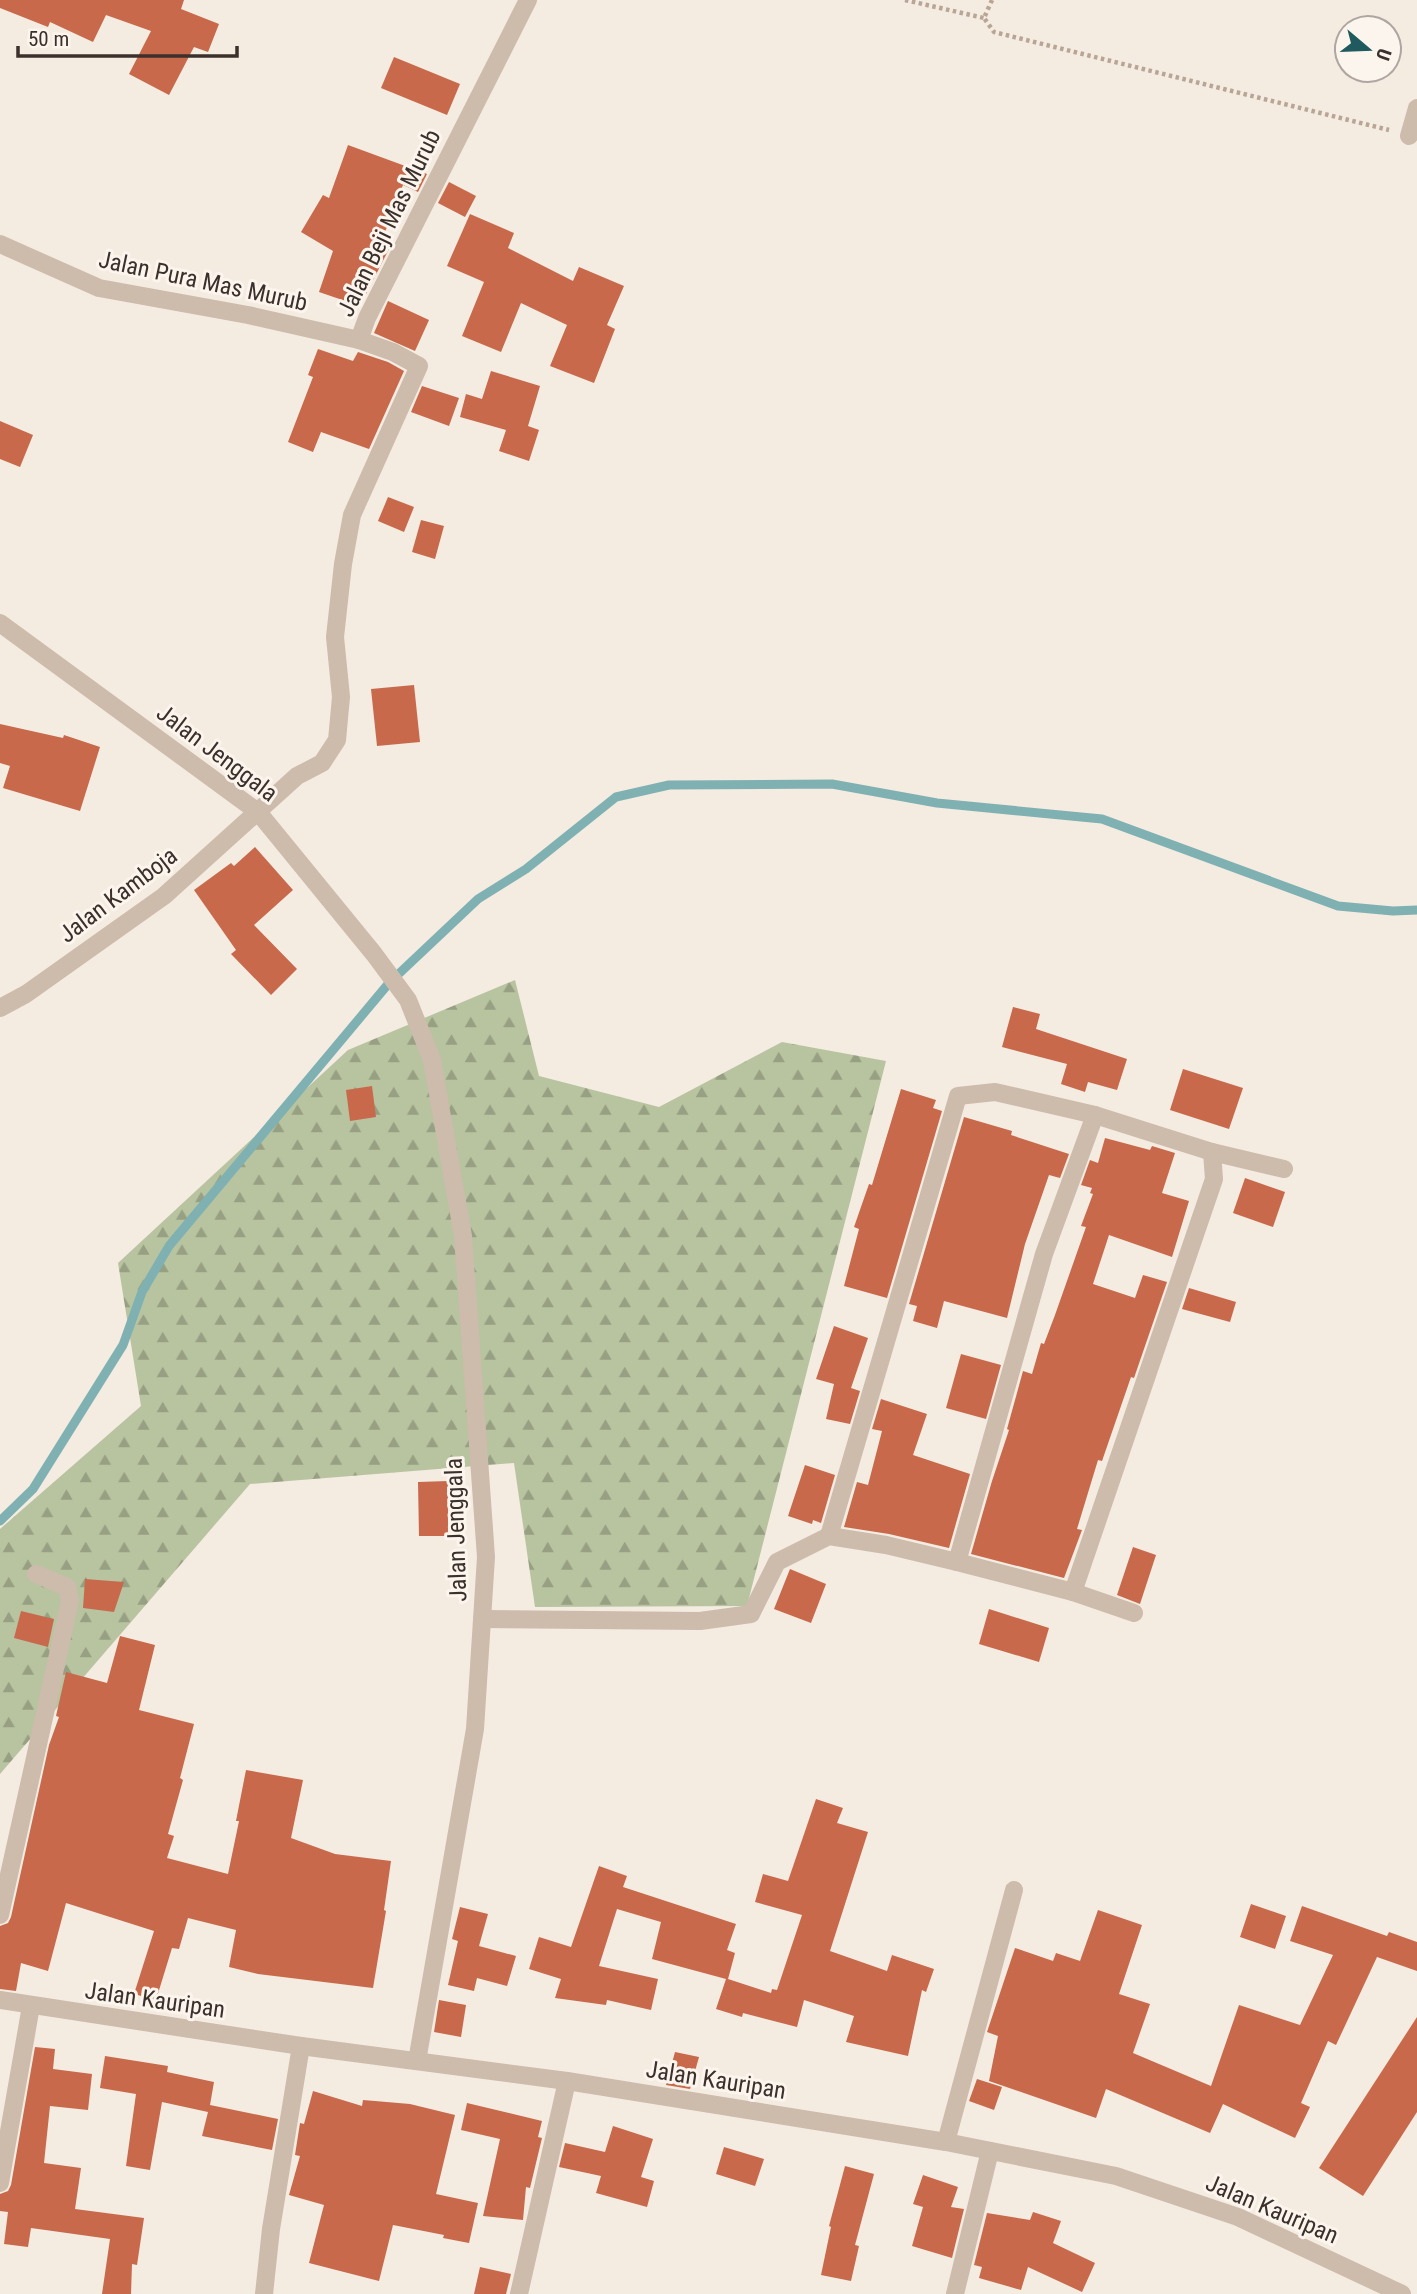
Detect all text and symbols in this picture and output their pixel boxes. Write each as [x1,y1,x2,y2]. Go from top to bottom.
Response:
scale bar [18,14,236,58]
north arrow [1333,14,1403,84]
text: 50 m [28,27,69,51]
text: U [1371,45,1396,63]
street label: Jalan Beji Mas Murub [332,125,446,321]
street label: Jalan Pura Mas Murub [96,245,310,317]
street label: Jalan Jenggala [151,699,283,807]
street label: Jalan Kamboja [53,841,183,949]
street label: Jalan Jenggala [439,1458,473,1602]
street label: Jalan Kauripan [83,1976,227,2024]
street label: Jalan Kauripan [644,2055,788,2105]
street label: Jalan Kauripan [1202,2169,1342,2249]

